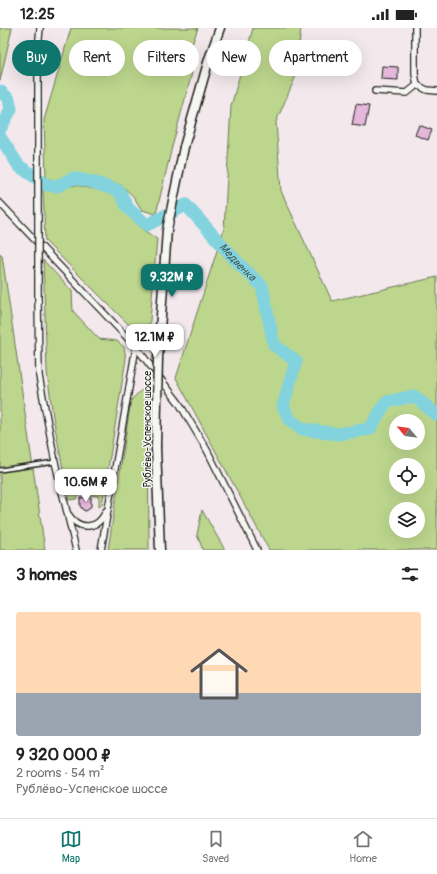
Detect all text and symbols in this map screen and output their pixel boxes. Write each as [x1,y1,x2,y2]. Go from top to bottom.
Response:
text: 12:25 [20,5,55,24]
chip: Buy [12,40,61,76]
chip: Rent [69,40,125,76]
chip: Filters [133,40,199,76]
chip: New [207,40,261,76]
chip: Apartment [269,40,362,76]
water label: Медвенка [217,240,259,284]
pin: 9.32M ₽ [135,264,209,298]
text: 9.32M ₽ [150,269,194,285]
pin: 12.1M ₽ [118,324,192,358]
text: 12.1M ₽ [135,329,175,345]
street label: Рублёво-Успенское шоссе [142,371,154,487]
north arrow [389,414,425,450]
map controls [389,414,425,538]
button: locate [389,458,425,494]
pin: 10.6M ₽ [49,469,123,503]
text: 10.6M ₽ [64,474,108,490]
button: layers [389,502,425,538]
icon: filters [399,563,421,585]
text: 3 homes [16,564,77,585]
icon: home [183,638,255,710]
text: 9 320 000 ₽ [16,744,111,765]
text: 2 rooms · 54 m² [16,765,104,781]
text: Рублёво-Успенское шоссе [16,781,168,797]
tab: Map [60,828,82,865]
tab: Saved [202,828,229,865]
tab: Home [349,828,377,865]

